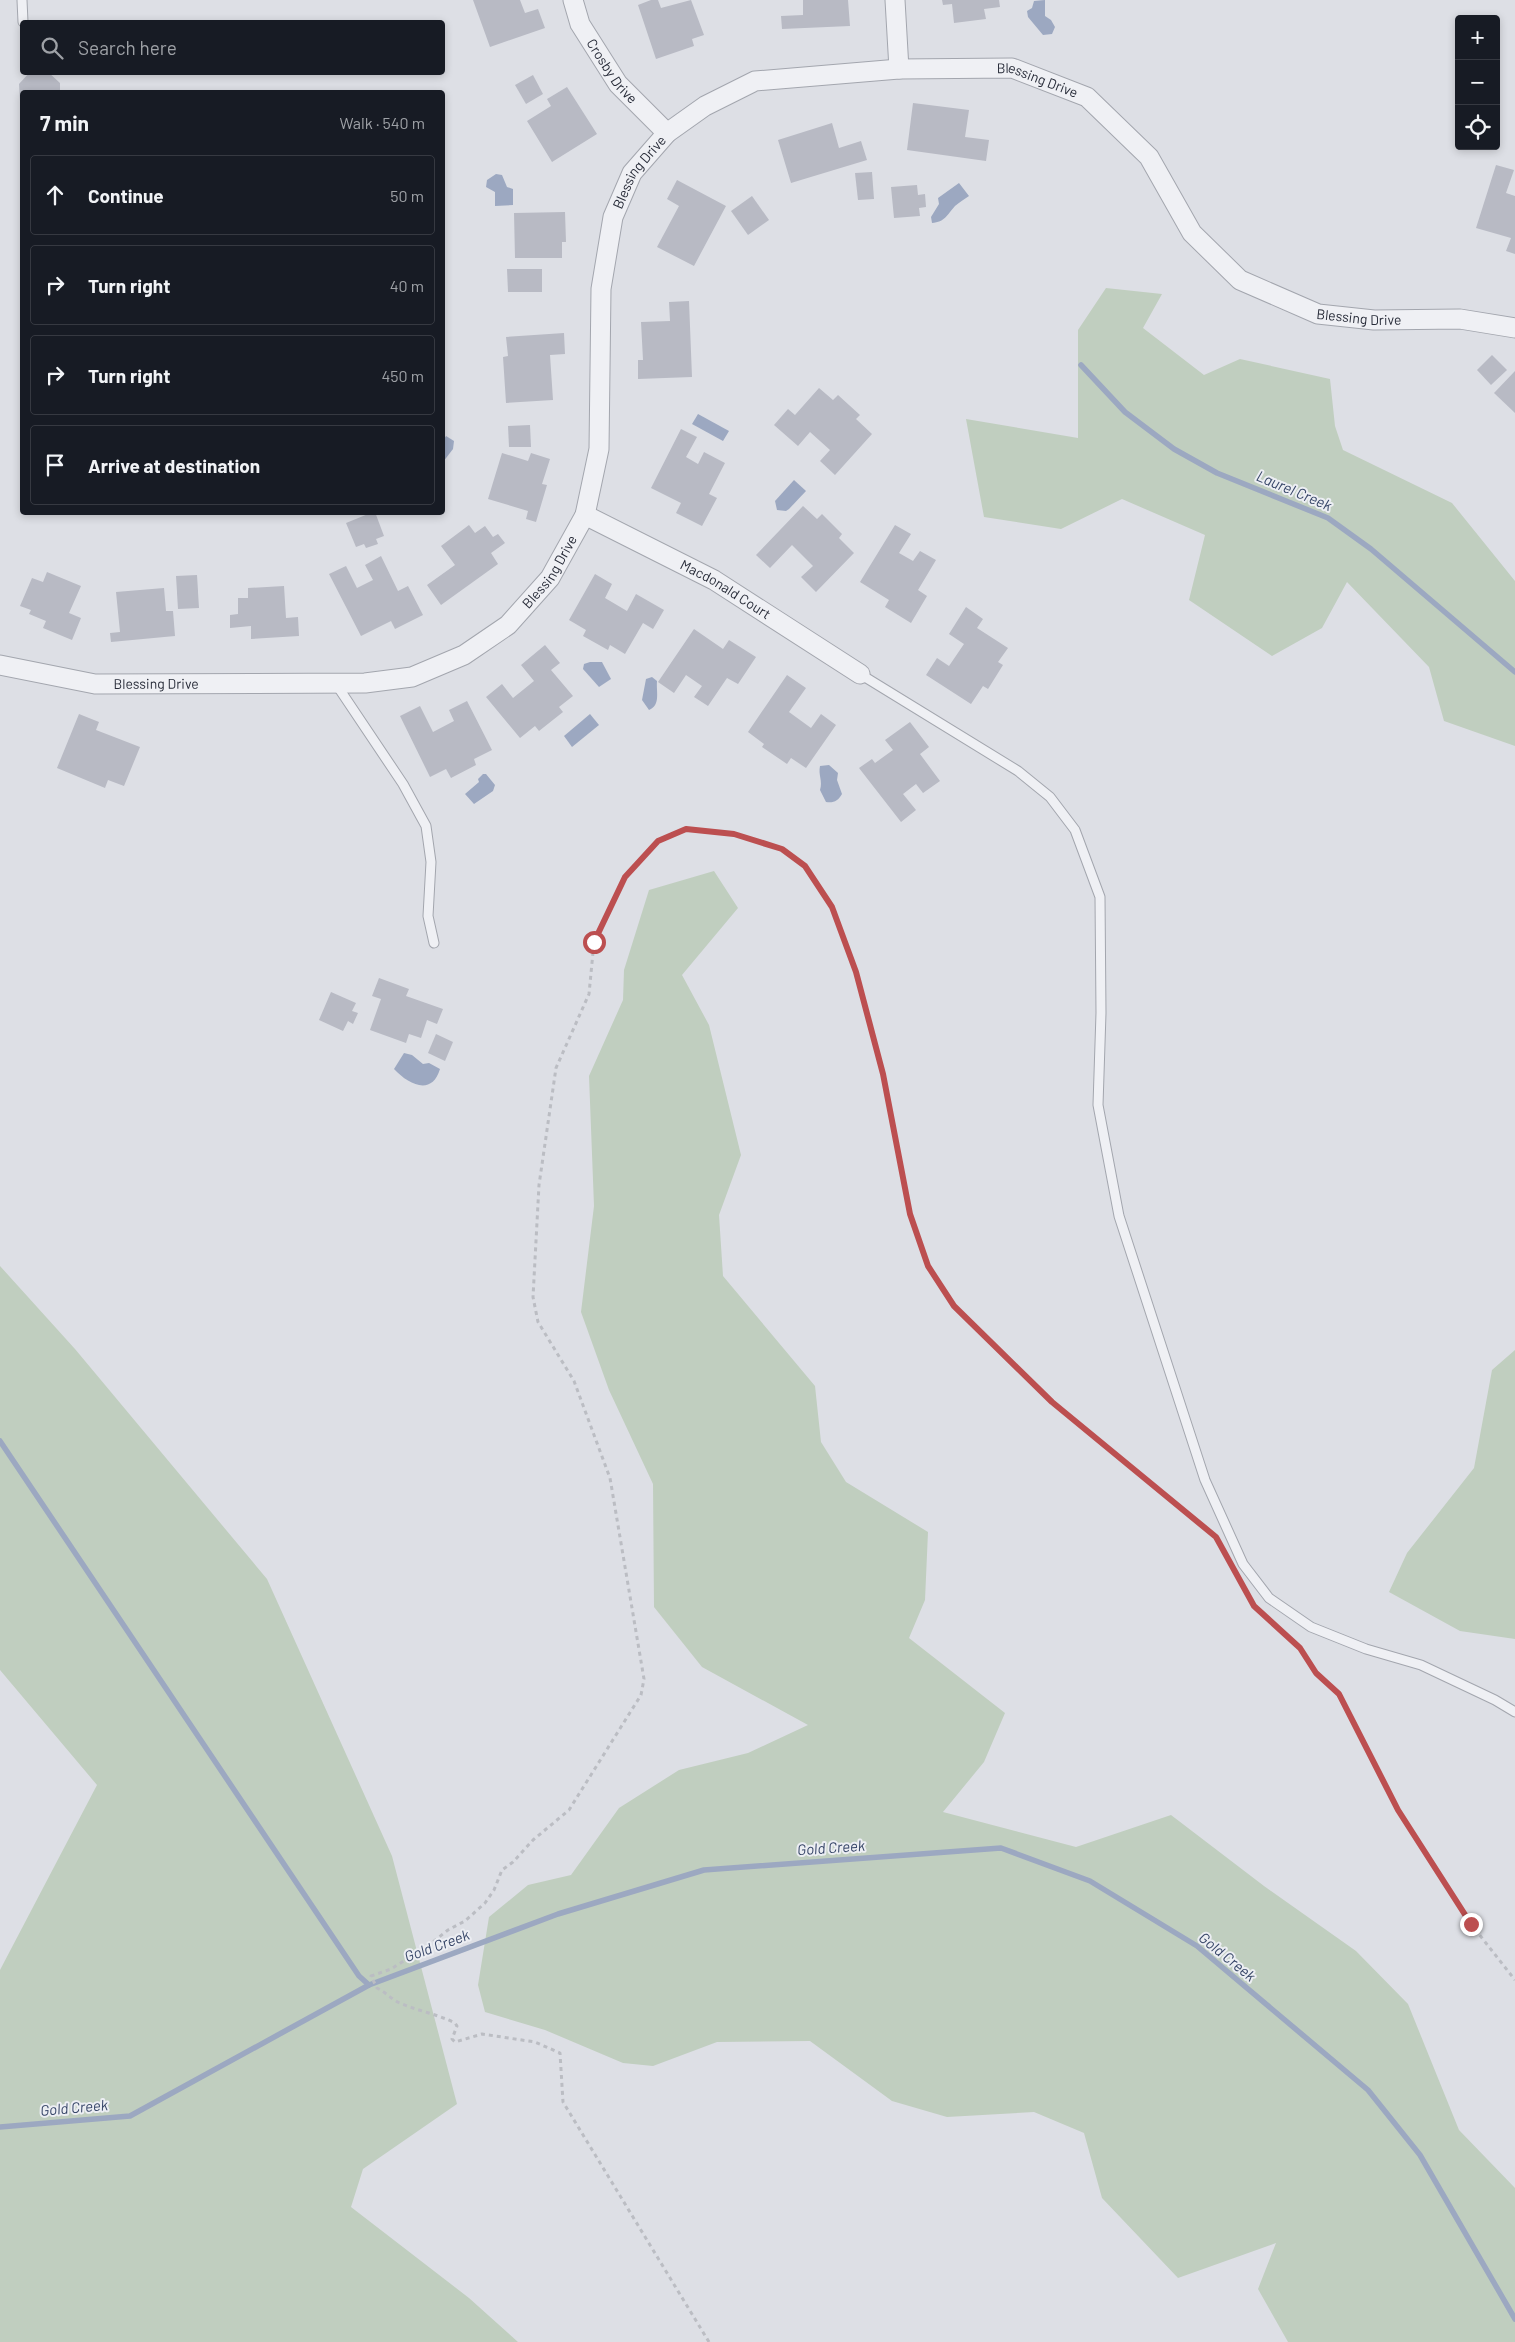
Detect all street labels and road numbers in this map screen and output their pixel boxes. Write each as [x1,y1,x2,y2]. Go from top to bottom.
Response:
street label: Crosby Drive [583,35,641,107]
street label: Blessing Drive [997,58,1081,101]
street label: Blessing Drive [609,132,669,211]
street label: Blessing Drive [1316,305,1401,328]
street label: Blessing Drive [518,532,580,611]
street label: Macdonald Court [678,556,774,622]
street label: Blessing Drive [113,675,199,692]

